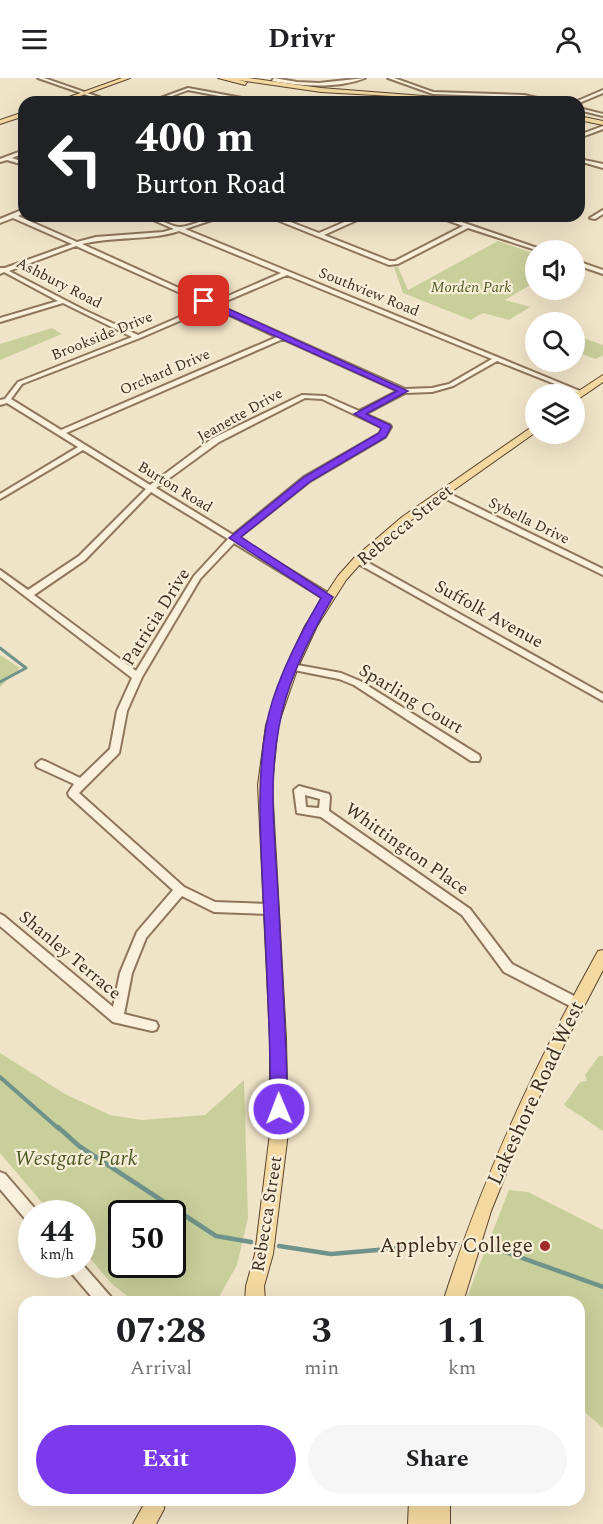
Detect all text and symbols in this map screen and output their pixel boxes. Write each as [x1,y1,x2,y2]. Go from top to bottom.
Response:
text: Drivr [268,18,335,60]
icon: menu [18,23,51,56]
icon: person [552,23,585,56]
text: 400 m [135,107,254,170]
icon: left [36,120,114,198]
text: Burton Road [135,164,286,206]
map controls [525,240,585,444]
button: sound [525,240,585,300]
street label: Ashbury Road [12,251,106,315]
street label: Southview Road [315,261,423,323]
pin [178,275,229,326]
park label: Morden Park [431,276,511,299]
icon: arrive [187,284,220,317]
street label: Brookside Drive [48,305,156,367]
button: search [525,312,585,372]
street label: Orchard Drive [116,343,214,401]
street label: Jeanette Drive [193,382,287,448]
button: layers [525,384,585,444]
street label: Burton Road [133,456,217,518]
street label: Rebecca Street [351,478,459,572]
street label: Sybella Drive [484,491,574,551]
street label: Patricia Drive [115,563,197,671]
street label: Suffolk Avenue [430,573,548,655]
street label: Sparling Court [354,657,468,741]
street label: Whittington Place [339,796,475,902]
street label: Shanley Terrace [13,904,127,1006]
street label: Lakeshore Road West [479,995,593,1191]
position arrow [247,1077,311,1141]
park label: Westgate Park [15,1143,138,1175]
street label: Rebecca Street [244,1154,290,1274]
speed limit sign: 50 [108,1200,186,1278]
text: 44 [40,1209,74,1255]
place label: Appleby College [379,1230,533,1262]
marker: Appleby College [538,1239,552,1253]
text: km/h [40,1243,74,1266]
text: 07:28 [116,1304,206,1359]
text: 3 [312,1304,332,1359]
text: 1.1 [437,1304,487,1359]
text: Arrival [130,1353,192,1383]
text: min [304,1353,339,1383]
text: km [448,1353,476,1383]
button: Exit [36,1425,296,1494]
button: Share [308,1425,567,1494]

